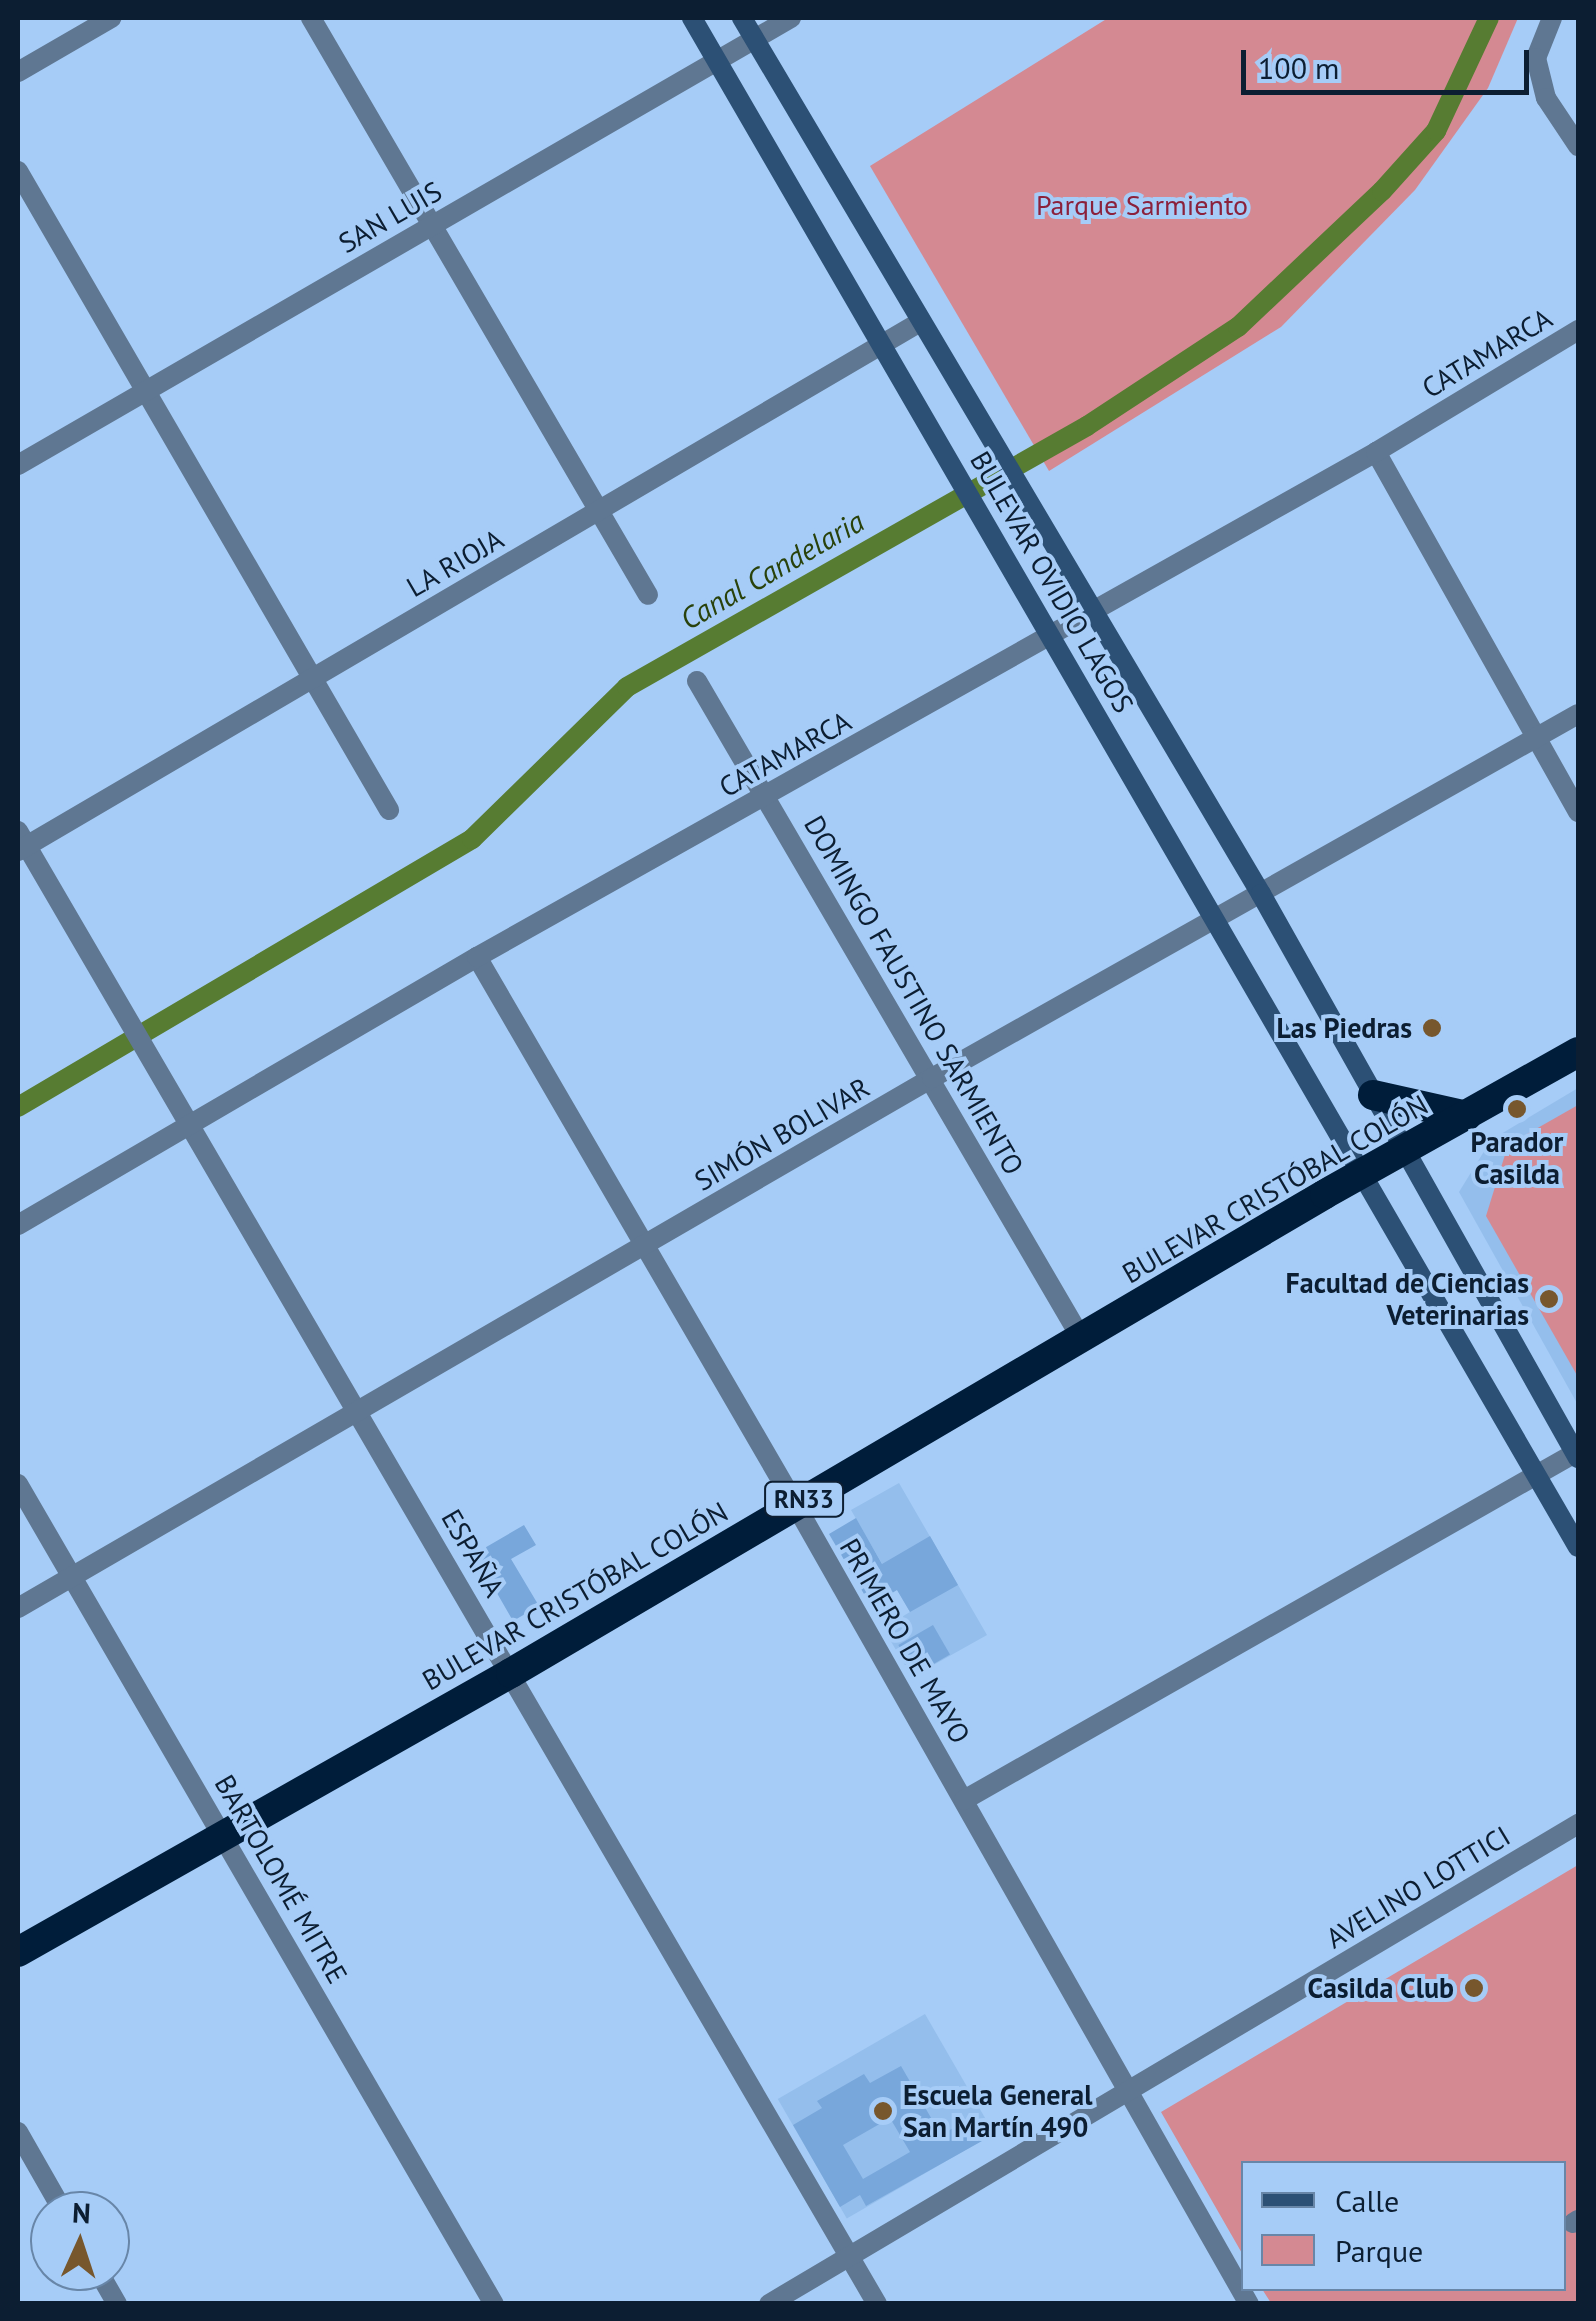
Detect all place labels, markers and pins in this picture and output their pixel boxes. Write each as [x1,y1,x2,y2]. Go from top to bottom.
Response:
place label: Las Piedras [1276,1011,1412,1045]
marker: Las Piedras [1421,1017,1443,1039]
marker: Parador Casilda [1506,1098,1528,1120]
place label: Parador Casilda [1471,1125,1563,1191]
place label: Facultad de Ciencias Veterinarias [1285,1266,1529,1332]
marker: Facultad de Ciencias Veterinarias [1538,1288,1560,1310]
place label: Casilda Club [1307,1971,1454,2005]
marker: Casilda Club [1463,1977,1485,1999]
place label: Escuela General San Martín 490 [903,2078,1093,2144]
marker: Escuela General San Martín 490 [872,2100,894,2122]

